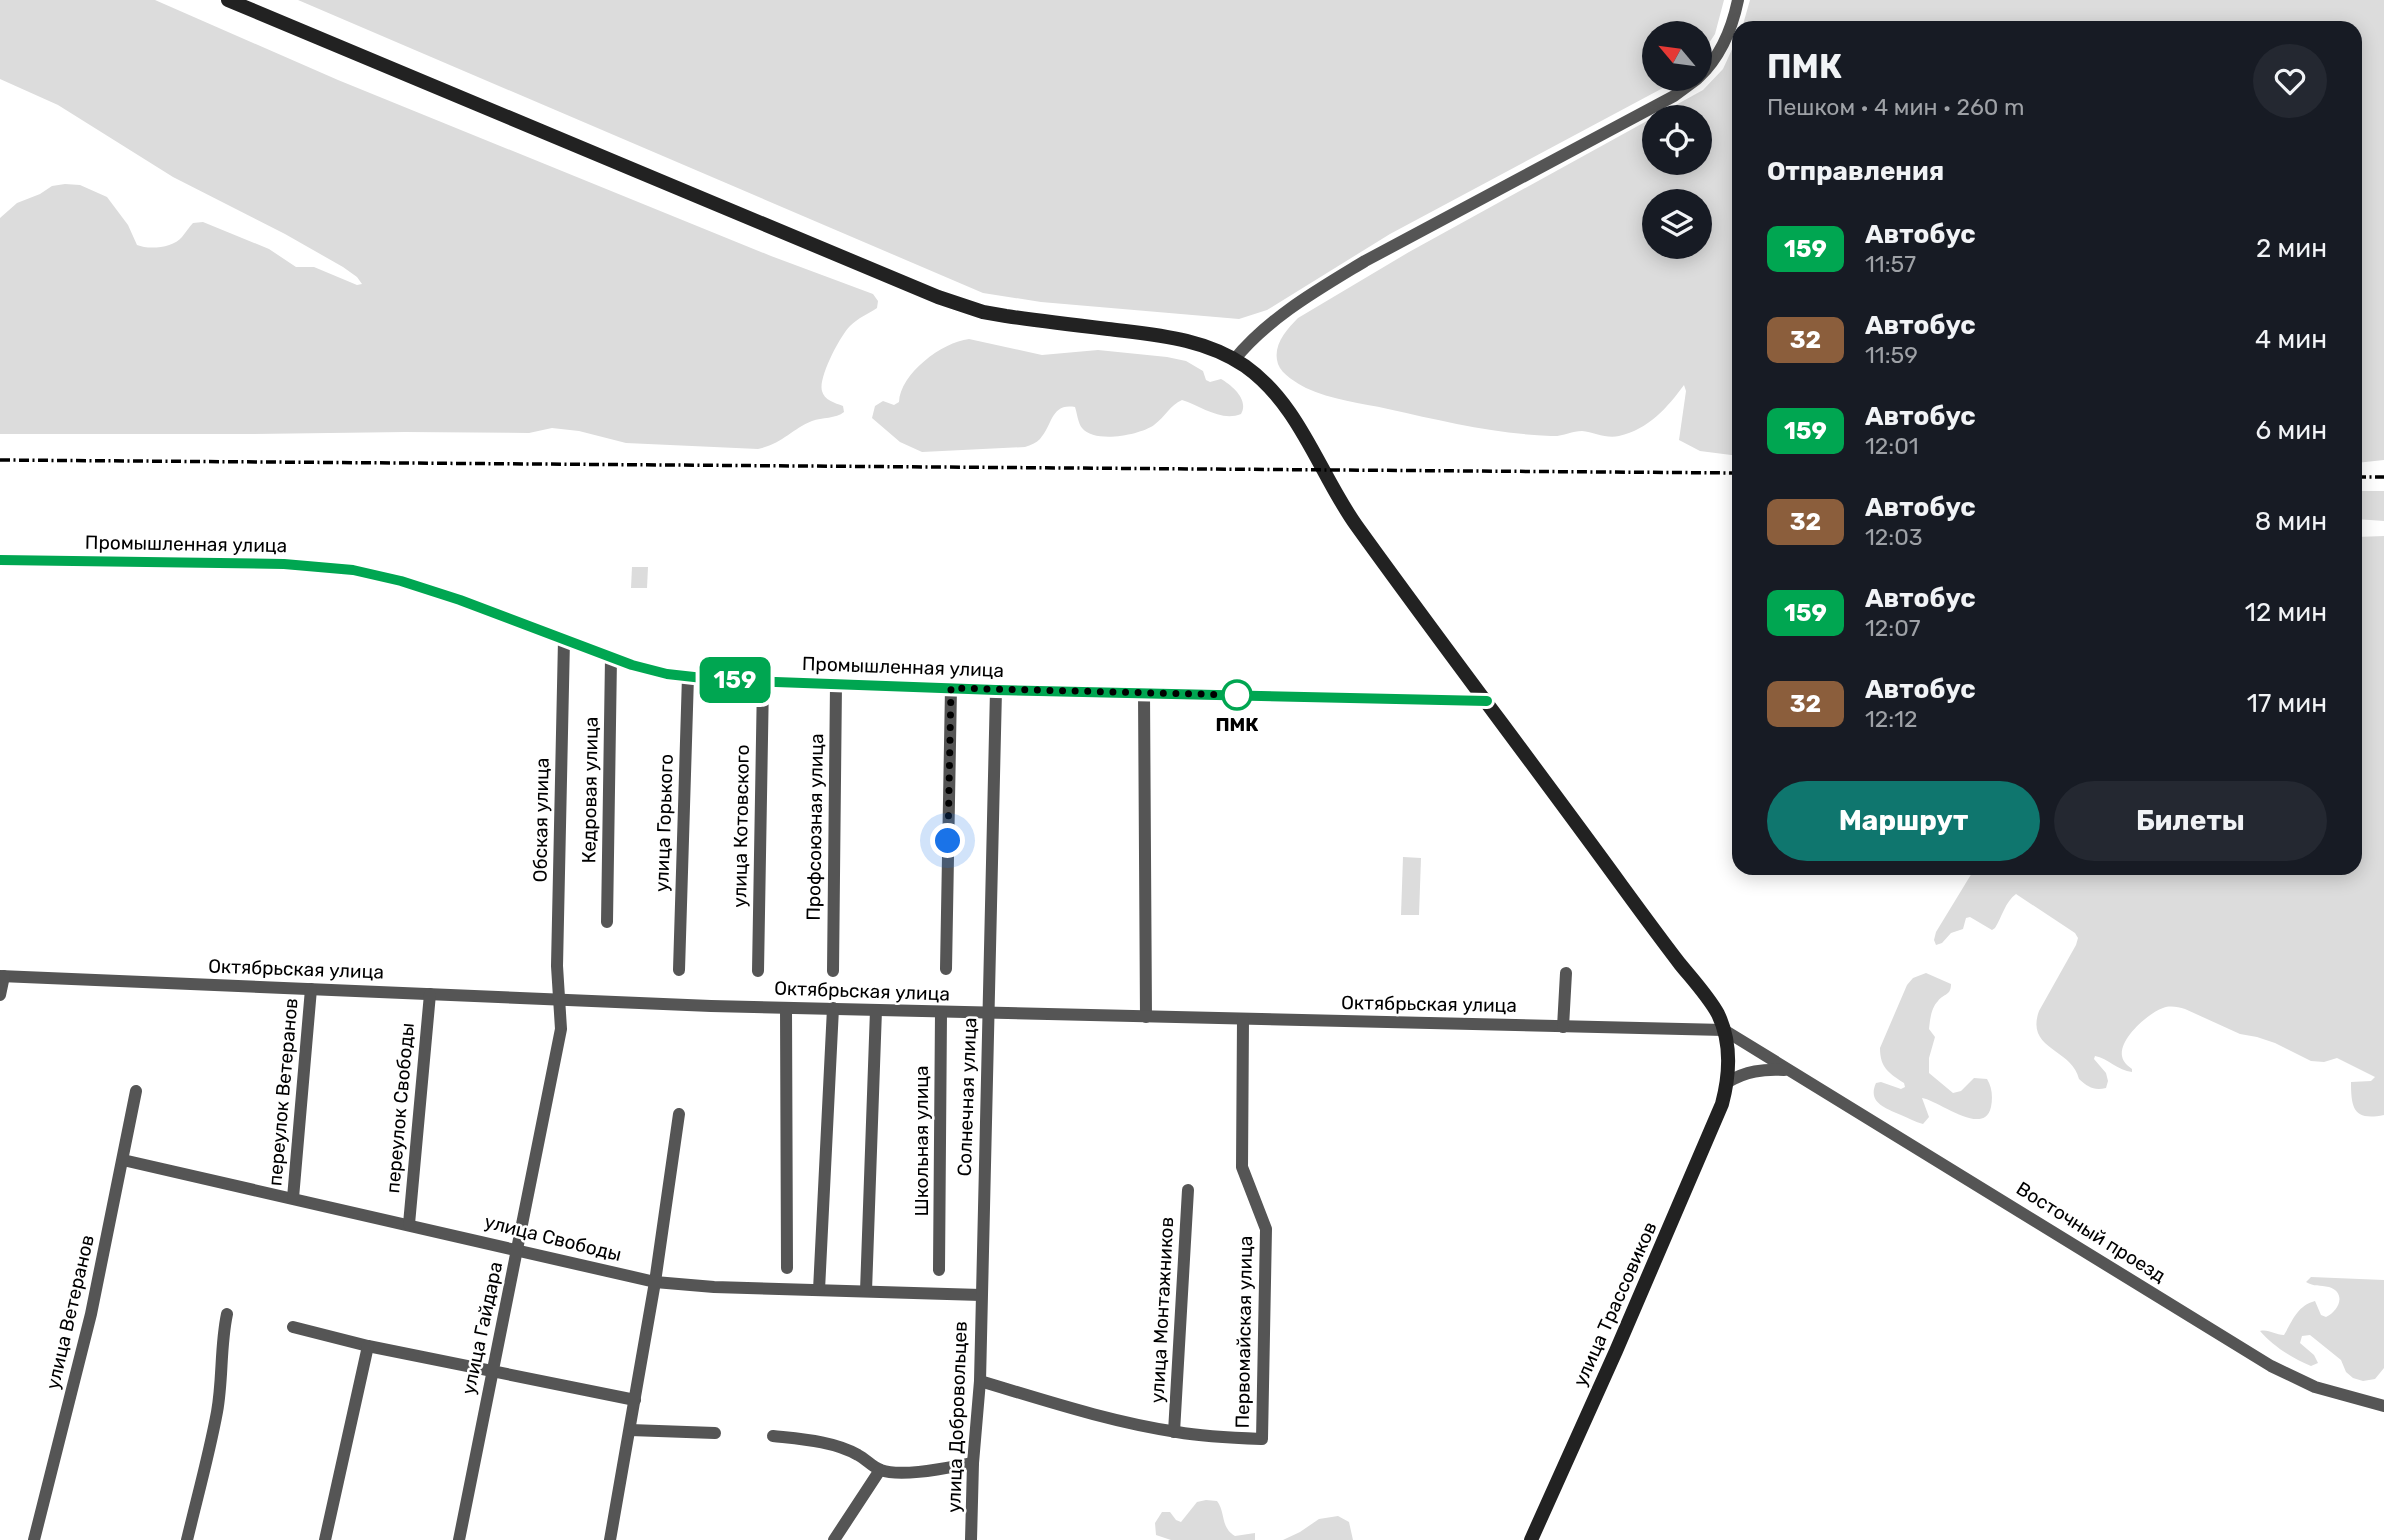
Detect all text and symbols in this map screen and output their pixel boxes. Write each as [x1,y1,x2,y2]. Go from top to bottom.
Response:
north arrow [1642,21,1712,91]
map controls [1642,21,1712,259]
button: heart [2253,44,2327,118]
text: ПМК [1767,47,1842,86]
text: Пешком · 4 мин · 260 m [1767,93,2024,121]
button: locate [1642,105,1712,175]
text: Отправления [1767,156,1944,187]
button: layers [1642,189,1712,259]
text: Автобус [1865,219,1976,250]
text: 2 мин [2256,233,2327,264]
text: 159 [1784,235,1827,263]
text: 11:57 [1865,250,1916,278]
text: Автобус [1865,310,1976,341]
text: 4 мин [2255,324,2327,355]
text: 32 [1790,326,1821,354]
text: 11:59 [1865,341,1918,369]
text: Автобус [1865,401,1976,432]
text: 6 мин [2256,415,2327,446]
text: 159 [1784,417,1827,445]
text: 12:01 [1865,432,1919,460]
text: Автобус [1865,492,1976,523]
text: 8 мин [2255,506,2327,537]
text: 32 [1790,508,1821,536]
text: 12:03 [1865,523,1923,551]
street label: Промышленная улица [85,531,287,557]
text: Автобус [1865,583,1976,614]
text: 12 мин [2245,597,2327,628]
text: 159 [1784,599,1827,627]
text: 12:07 [1865,614,1921,642]
street label: Промышленная улица [802,652,1004,682]
line badge: 159 [695,657,775,703]
text: 159 [714,666,756,694]
text: Автобус [1865,674,1976,705]
marker: ПМК [1222,680,1252,710]
text: 17 мин [2247,688,2327,719]
text: 32 [1790,690,1821,718]
text: 12:12 [1865,705,1918,733]
place label: ПМК [1215,713,1259,736]
street label: Кедровая улица [577,716,603,864]
street label: Профсоюзная улица [802,733,828,921]
street label: улица Котовского [728,744,754,908]
street label: улица Горького [650,754,678,892]
street label: Обская улица [528,757,554,883]
button: Маршрут [1767,781,2040,861]
button: Билеты [2054,781,2327,861]
your location [930,823,965,858]
street label: Октябрьская улица [208,954,384,984]
street label: Октябрьская улица [774,976,950,1006]
street label: Октябрьская улица [1341,991,1517,1017]
street label: переулок Ветеранов [263,997,303,1187]
street label: Солнечная улица [953,1017,981,1177]
street label: переулок Свободы [381,1022,419,1194]
street label: Школьная улица [910,1066,933,1216]
street label: Восточный проезд [2012,1177,2170,1287]
street label: улица Свободы [482,1210,624,1266]
street label: улица Монтажников [1146,1216,1178,1404]
street label: улица Трассовиков [1568,1218,1662,1390]
street label: улица Ветеранов [41,1232,99,1392]
street label: Первомайская улица [1231,1235,1257,1429]
street label: улица Гайдара [457,1260,507,1396]
street label: улица Добровольцев [942,1321,972,1513]

